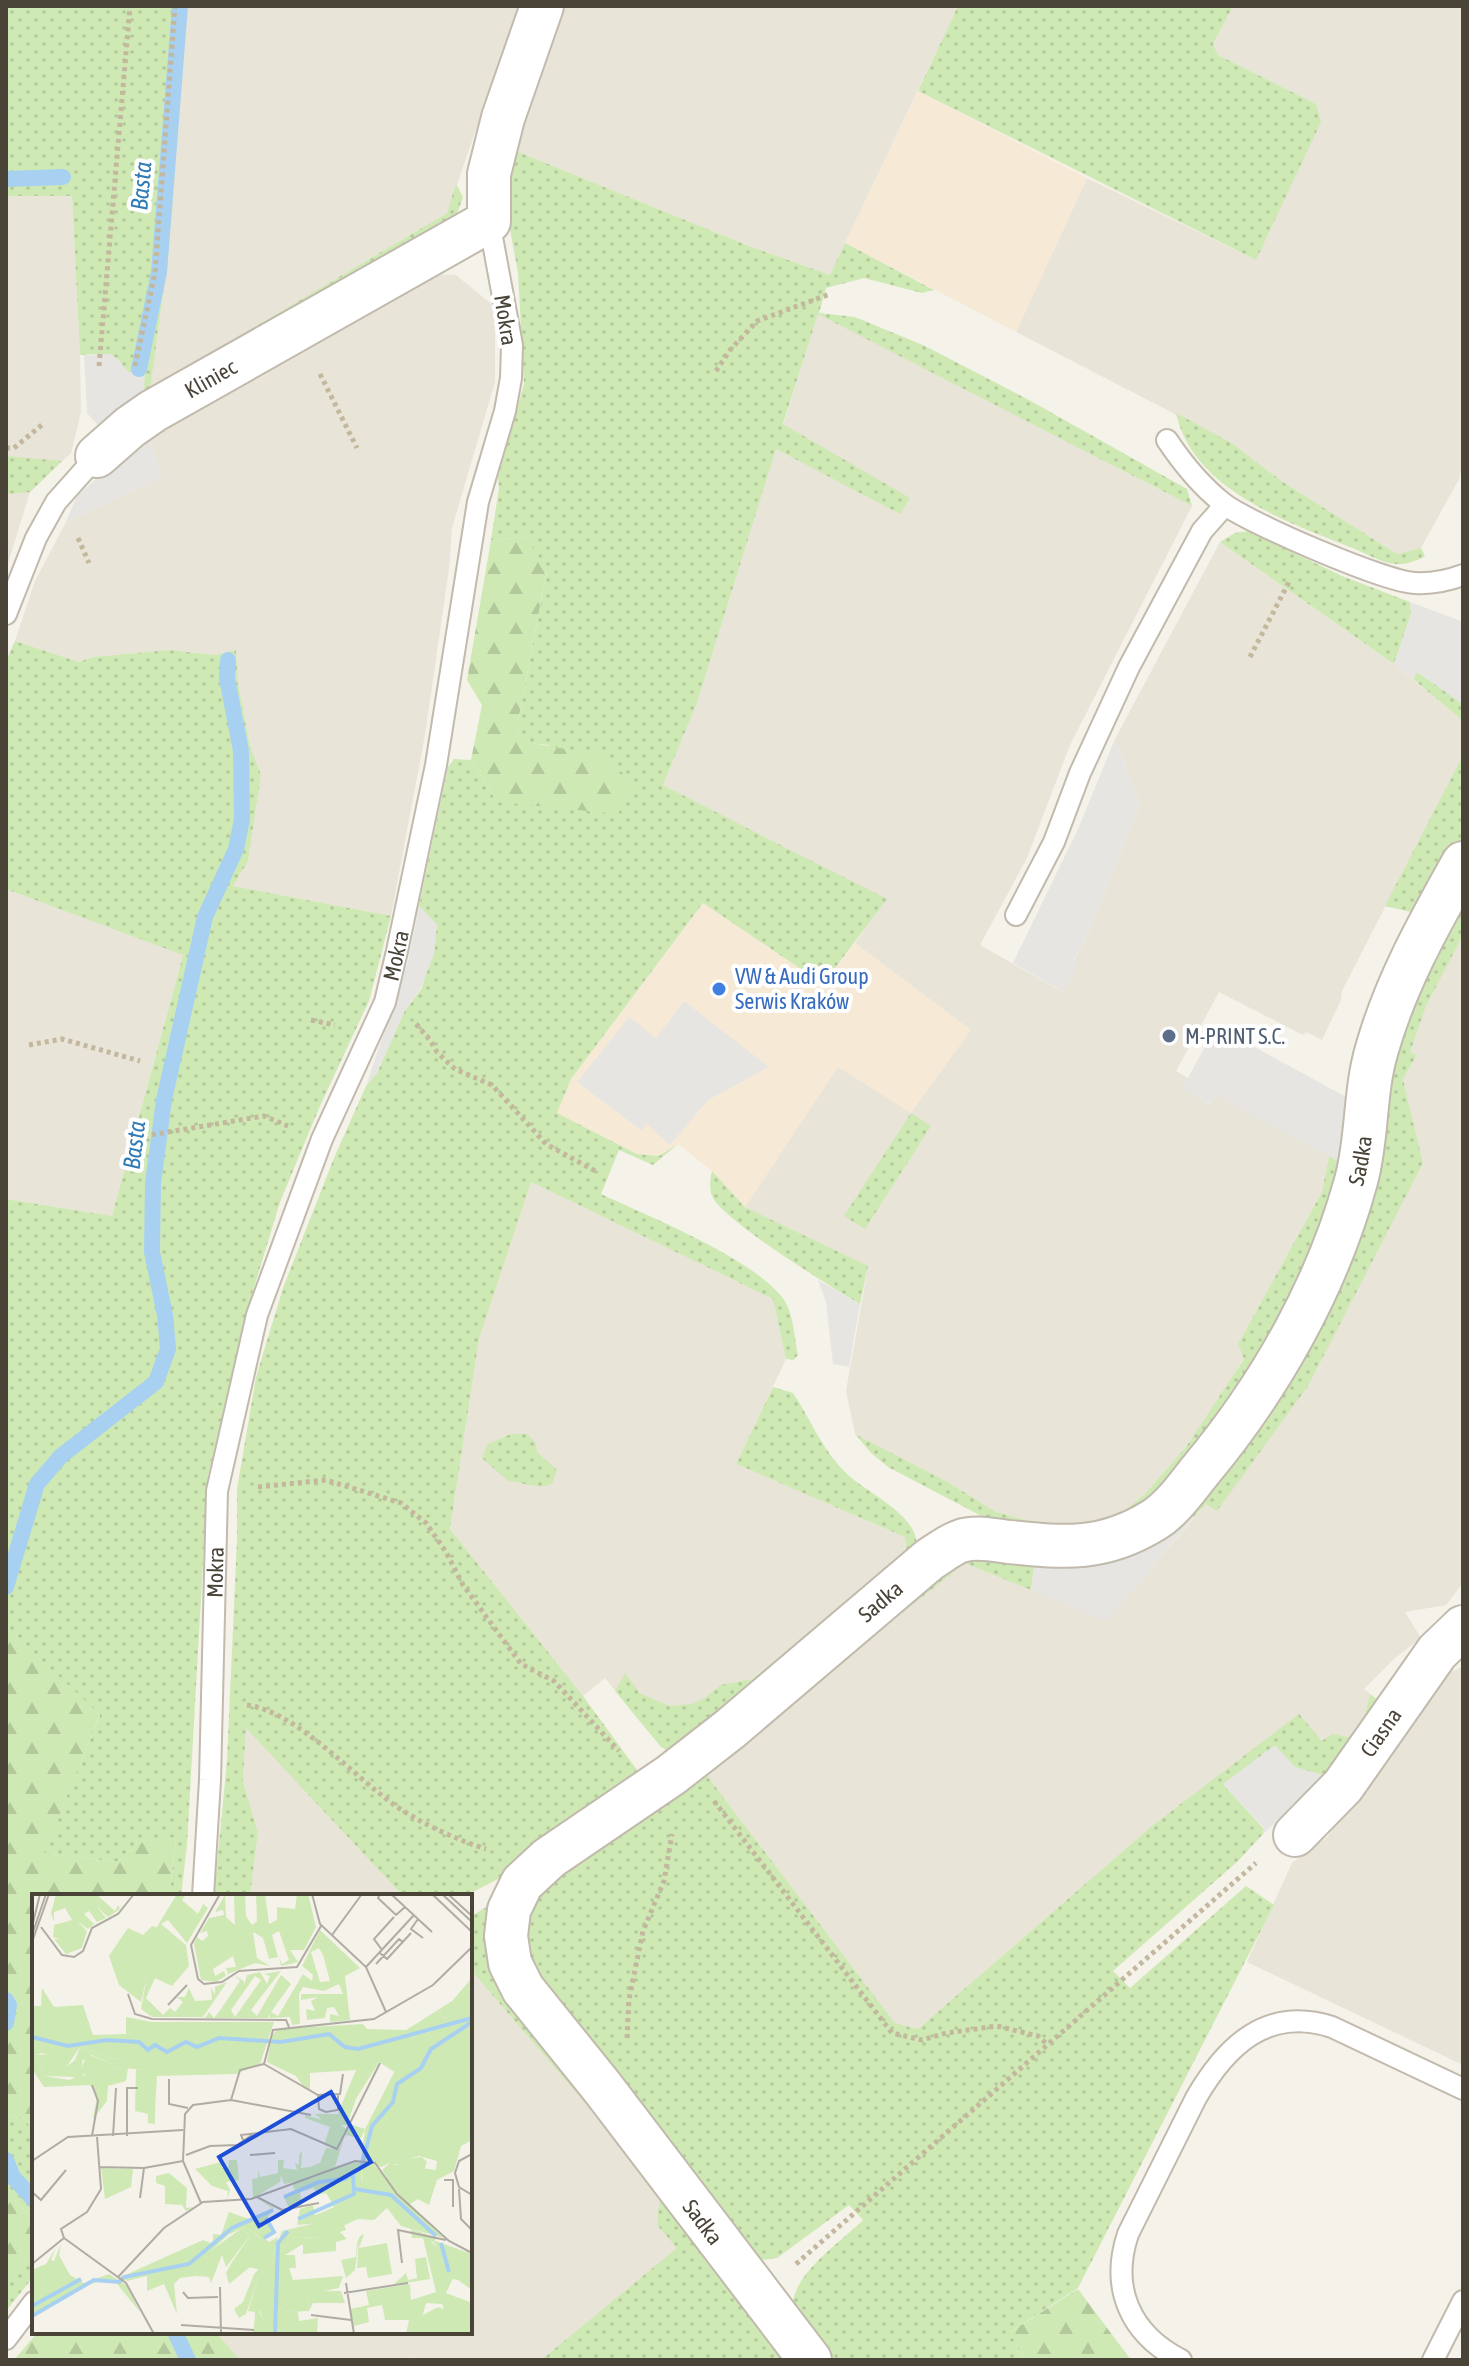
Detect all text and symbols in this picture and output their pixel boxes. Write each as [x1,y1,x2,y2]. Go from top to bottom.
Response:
water label: Basta [125,160,157,212]
street label: Mokra [489,293,523,347]
street label: Kliniec [180,353,242,403]
street label: Mokra [377,928,414,983]
place label: VW & Audi Group Serwis Kraków [735,963,869,1014]
marker: VW & Audi Group Serwis Kraków [710,980,728,998]
place label: M-PRINT S.C. [1185,1023,1285,1049]
marker: M-PRINT S.C. [1160,1027,1178,1045]
water label: Basta [118,1119,150,1171]
street label: Sadka [1342,1134,1377,1188]
street label: Mokra [201,1546,229,1598]
street label: Sadka [853,1575,908,1627]
street label: Ciasna [1354,1703,1407,1762]
inset map [32,1894,472,2334]
street label: Sadka [678,2194,728,2250]

